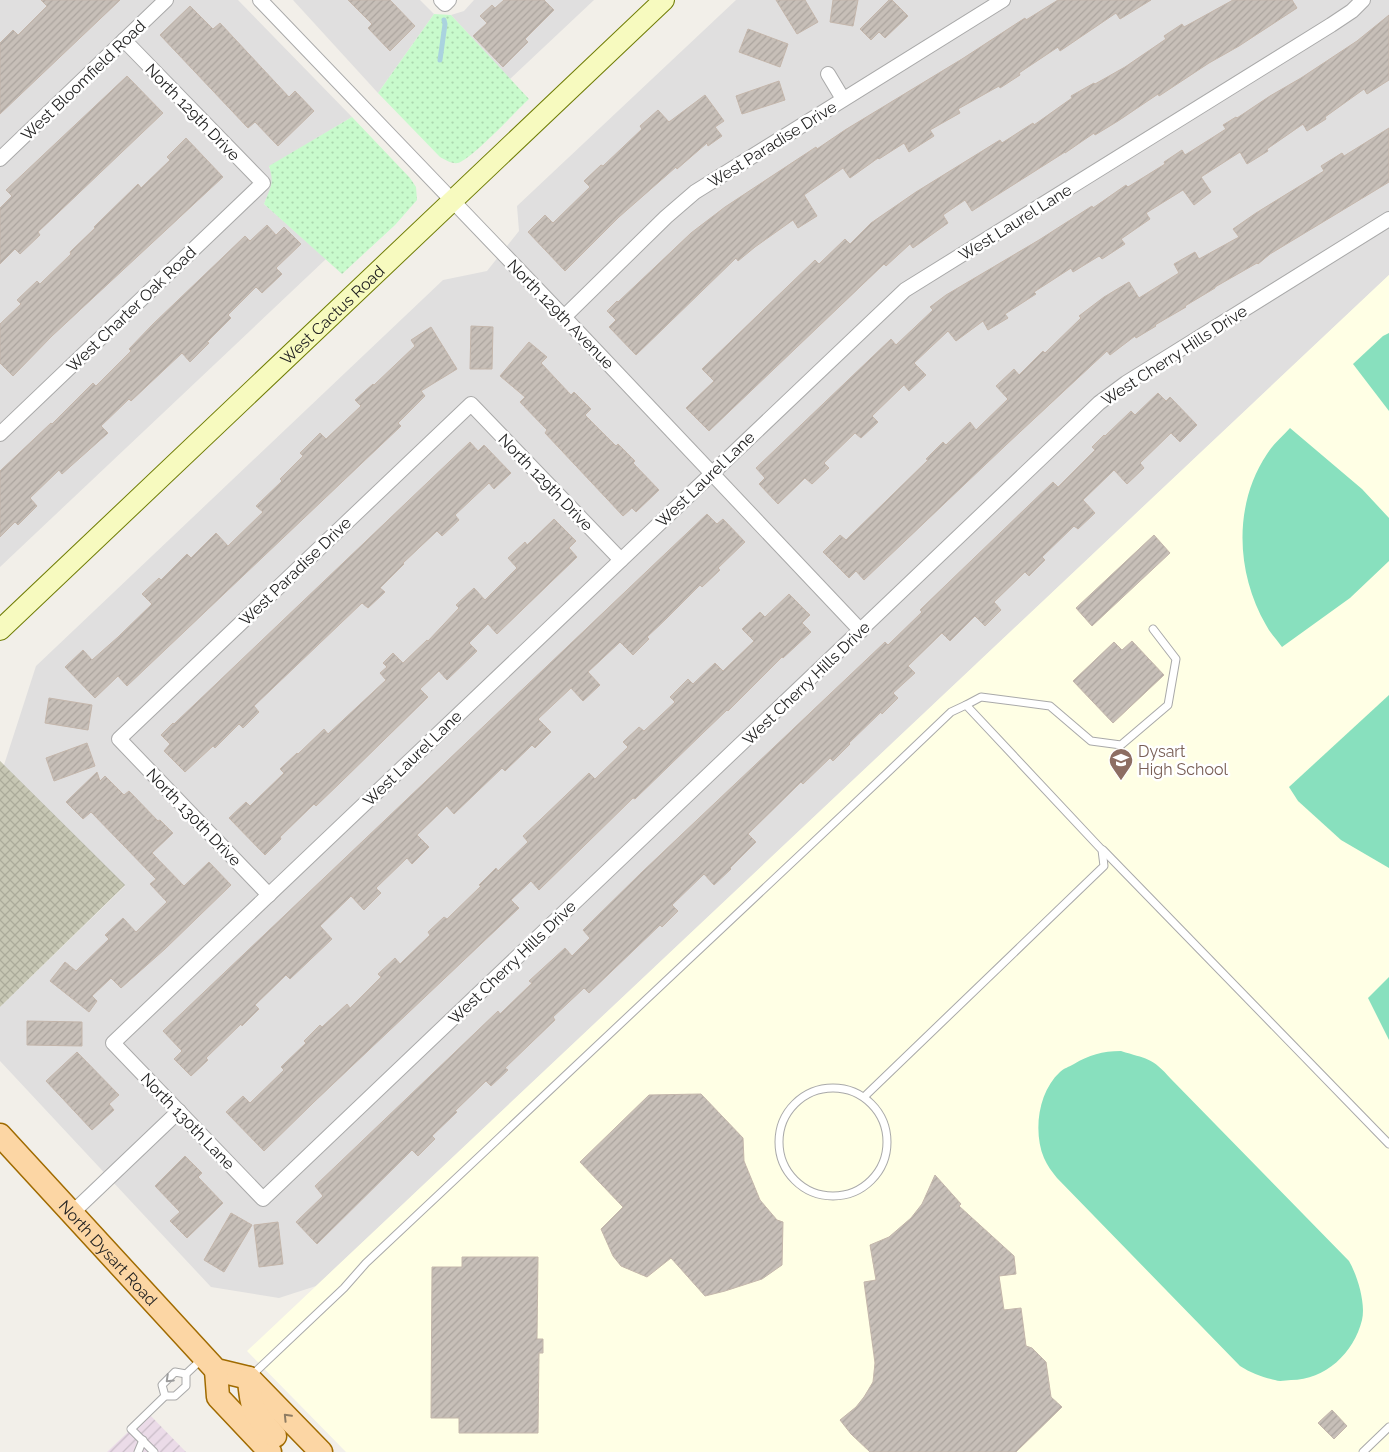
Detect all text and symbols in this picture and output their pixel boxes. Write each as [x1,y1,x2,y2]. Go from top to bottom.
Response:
street label: West Bloomfield Road [17,16,149,145]
street label: North 129th Drive [141,60,244,165]
street label: West Paradise Drive [705,97,840,192]
street label: West Laurel Lane [955,180,1075,265]
street label: West Charter Oak Road [63,243,200,376]
street label: North 129th Avenue [503,256,618,373]
street label: West Cactus Road [277,261,388,369]
street label: West Cherry Hills Drive [1098,301,1251,410]
street label: West Laurel Lane [652,428,758,531]
street label: North 129th Drive [494,430,597,535]
street label: West Paradise Drive [236,513,355,630]
street label: West Cherry Hills Drive [739,618,874,749]
street label: West Laurel Lane [359,707,465,810]
place label: Dysart High School [1138,742,1228,779]
school or university icon: Dysart High School [1108,747,1134,781]
street label: North 130th Drive [142,765,245,870]
street label: West Cherry Hills Drive [445,897,580,1028]
street label: North 130th Lane [137,1069,239,1174]
street label: North Dysart Road [55,1197,161,1310]
one-way arrow [165,1373,174,1382]
one-way arrow [284,1414,293,1423]

